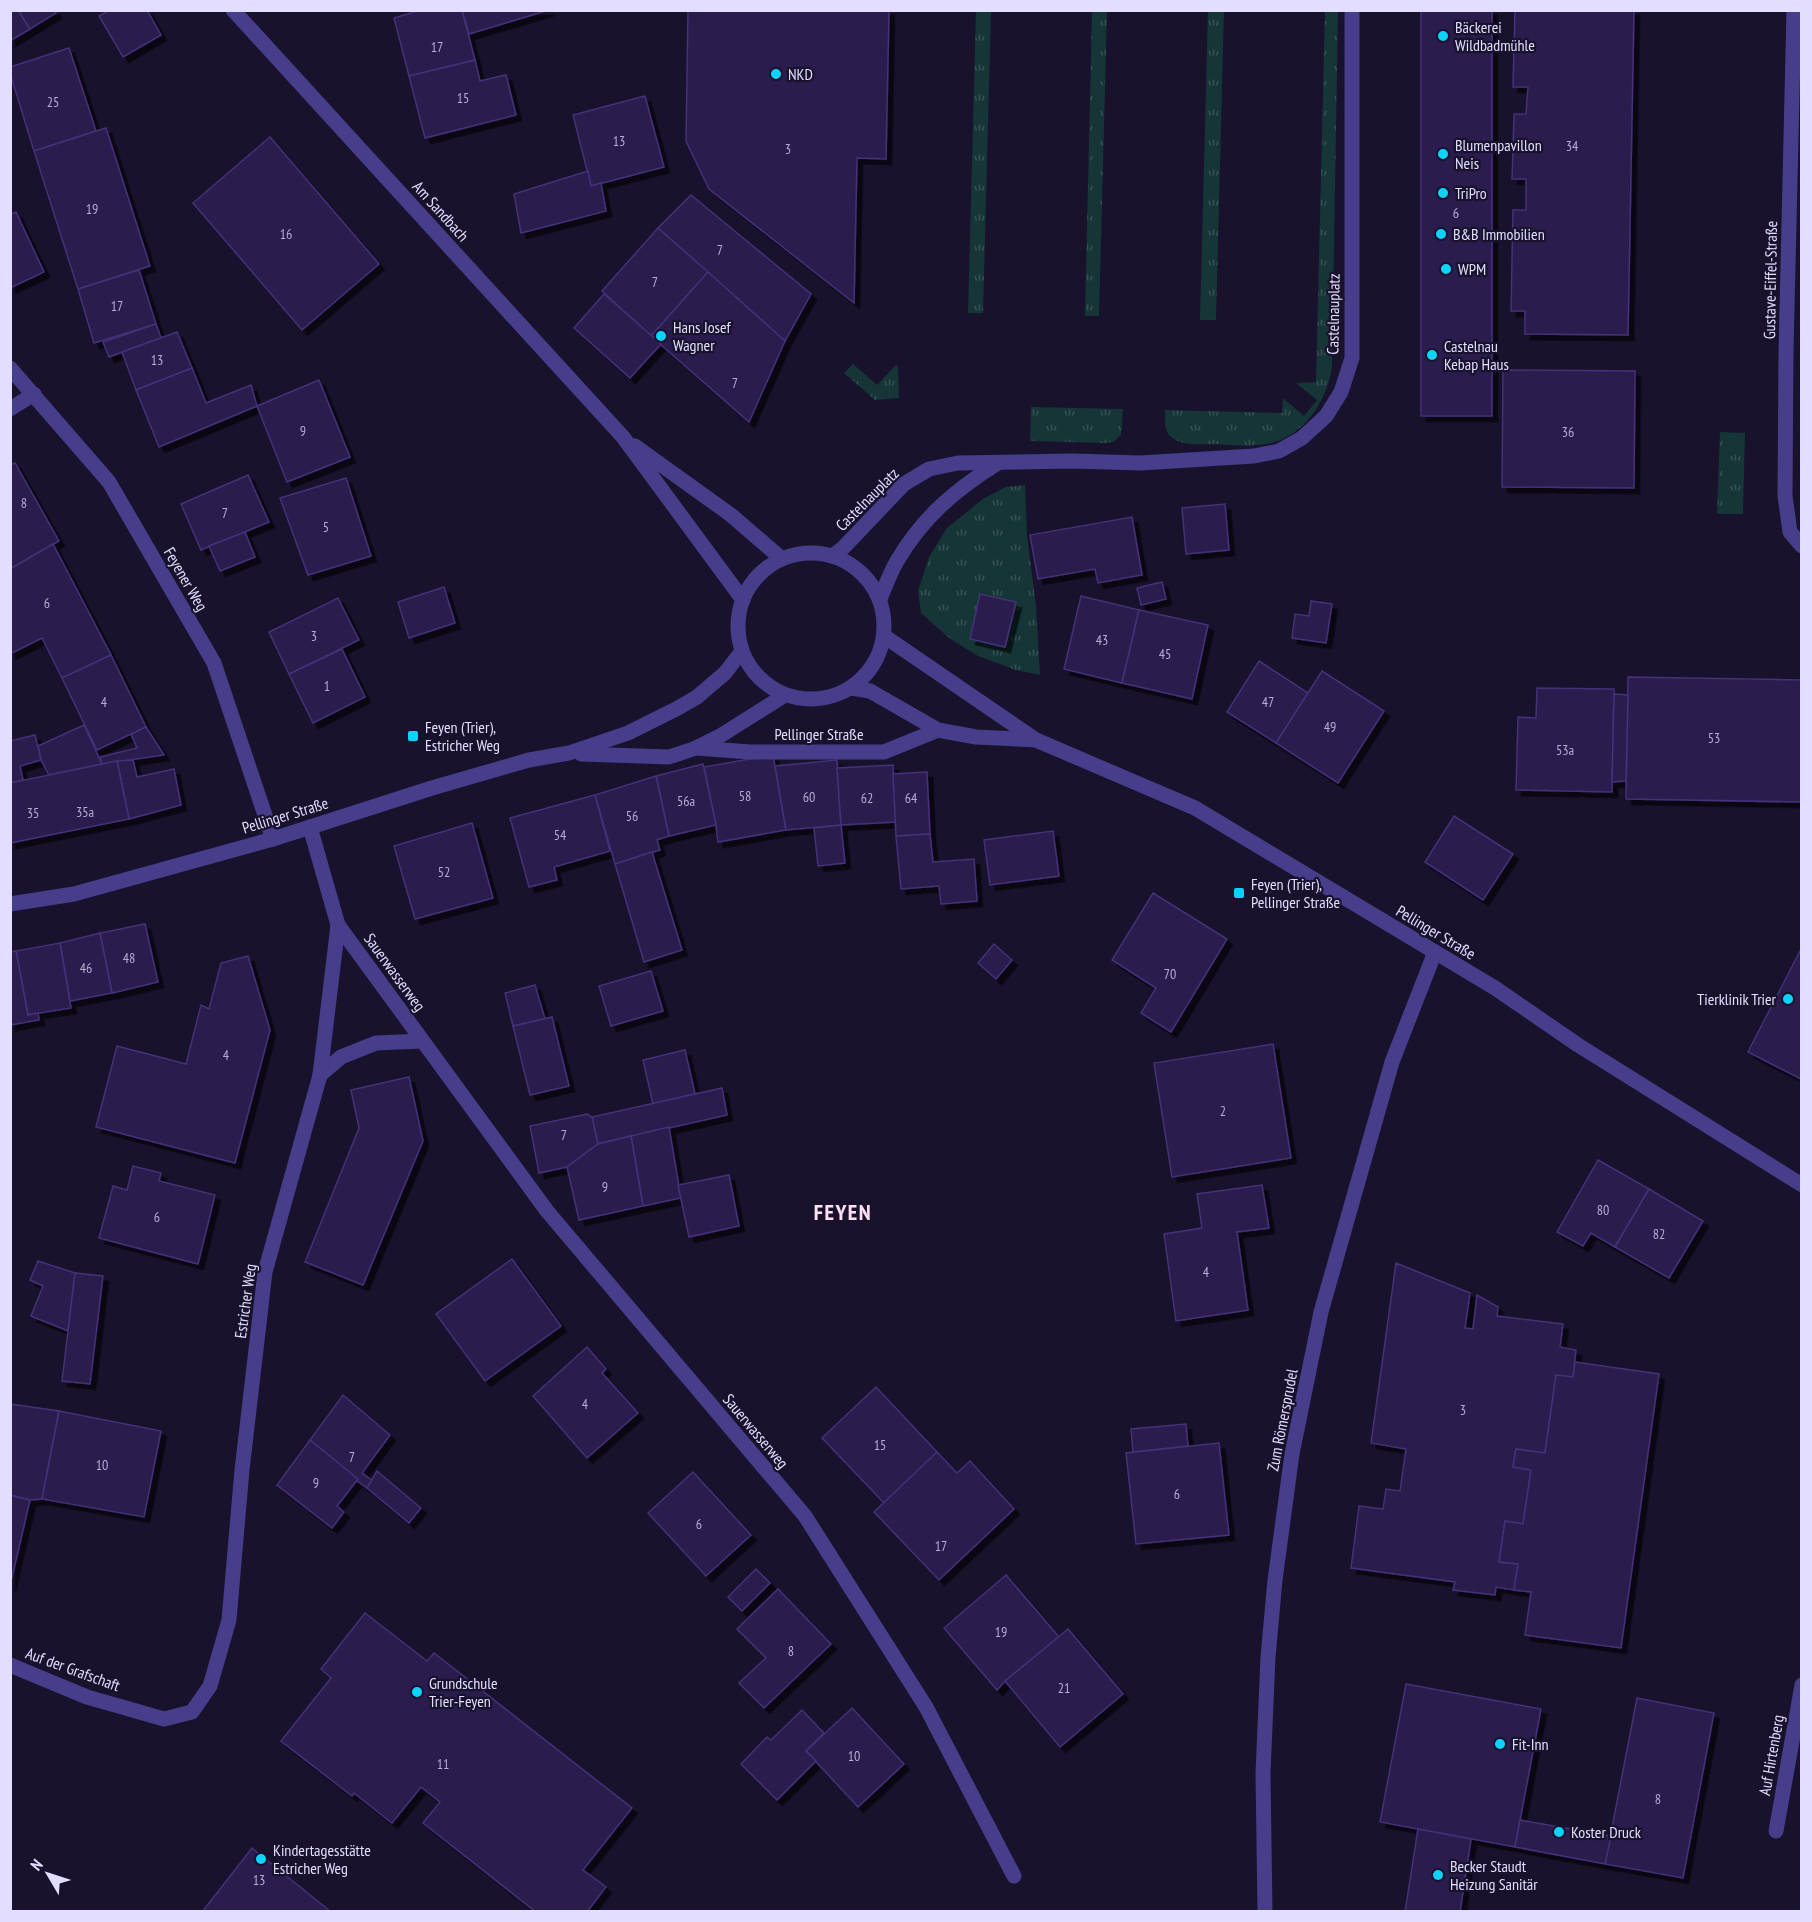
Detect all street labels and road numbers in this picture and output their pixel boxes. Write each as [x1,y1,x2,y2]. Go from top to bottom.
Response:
street label: Am Sandbach [409,177,473,245]
street label: Gustave-Eiffel-Straße [1759,221,1781,339]
street label: Castelnauplatz [1322,273,1344,355]
street label: Castelnauplatz [831,463,903,535]
street label: Feyener Weg [160,544,212,614]
street label: Pellinger Straße [774,724,864,744]
street label: Pellinger Straße [239,792,331,838]
street label: Pellinger Straße [1393,900,1479,964]
street label: Sauerwasserweg [360,929,430,1015]
street label: Estricher Weg [230,1262,260,1340]
street label: Zum Römersprudel [1262,1367,1302,1473]
street label: Sauerwasserweg [719,1390,793,1472]
street label: Auf der Grafschaft [23,1643,123,1696]
street label: Auf Hirtenberg [1754,1713,1788,1797]

